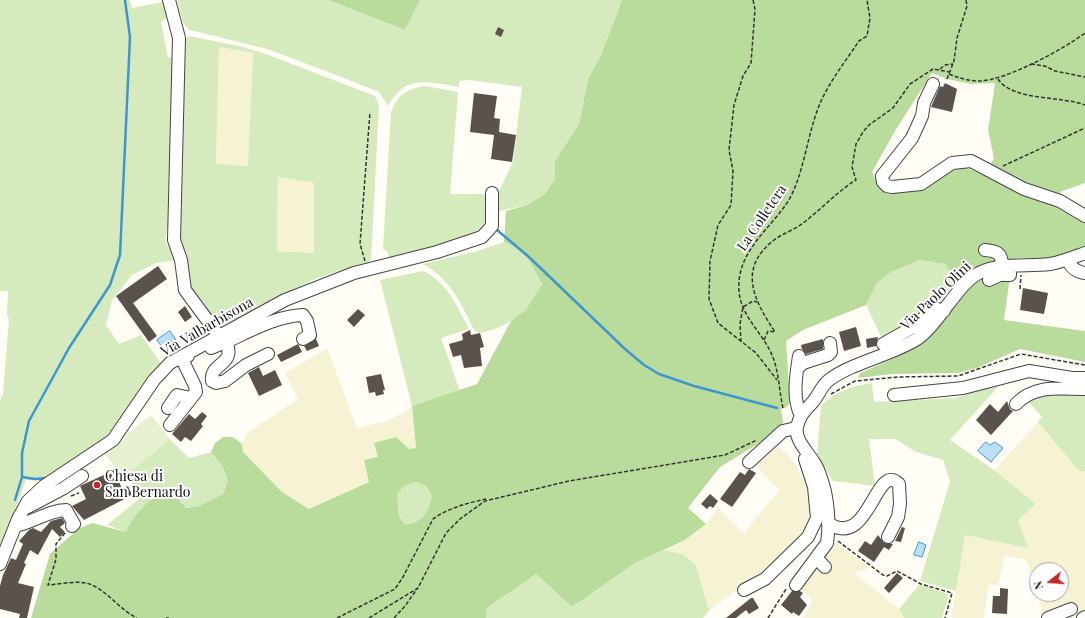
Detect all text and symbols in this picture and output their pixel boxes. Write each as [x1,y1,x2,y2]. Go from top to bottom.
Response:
street label: La Colletera [734,182,790,254]
street label: Via Paolo Olini [897,258,975,334]
street label: Via Valbarbisona [158,294,256,360]
place label: Chiesa di San Bernardo [105,469,190,502]
marker: Chiesa di San Bernardo [92,480,102,490]
north arrow [1029,562,1069,602]
text: N [1030,579,1046,591]

